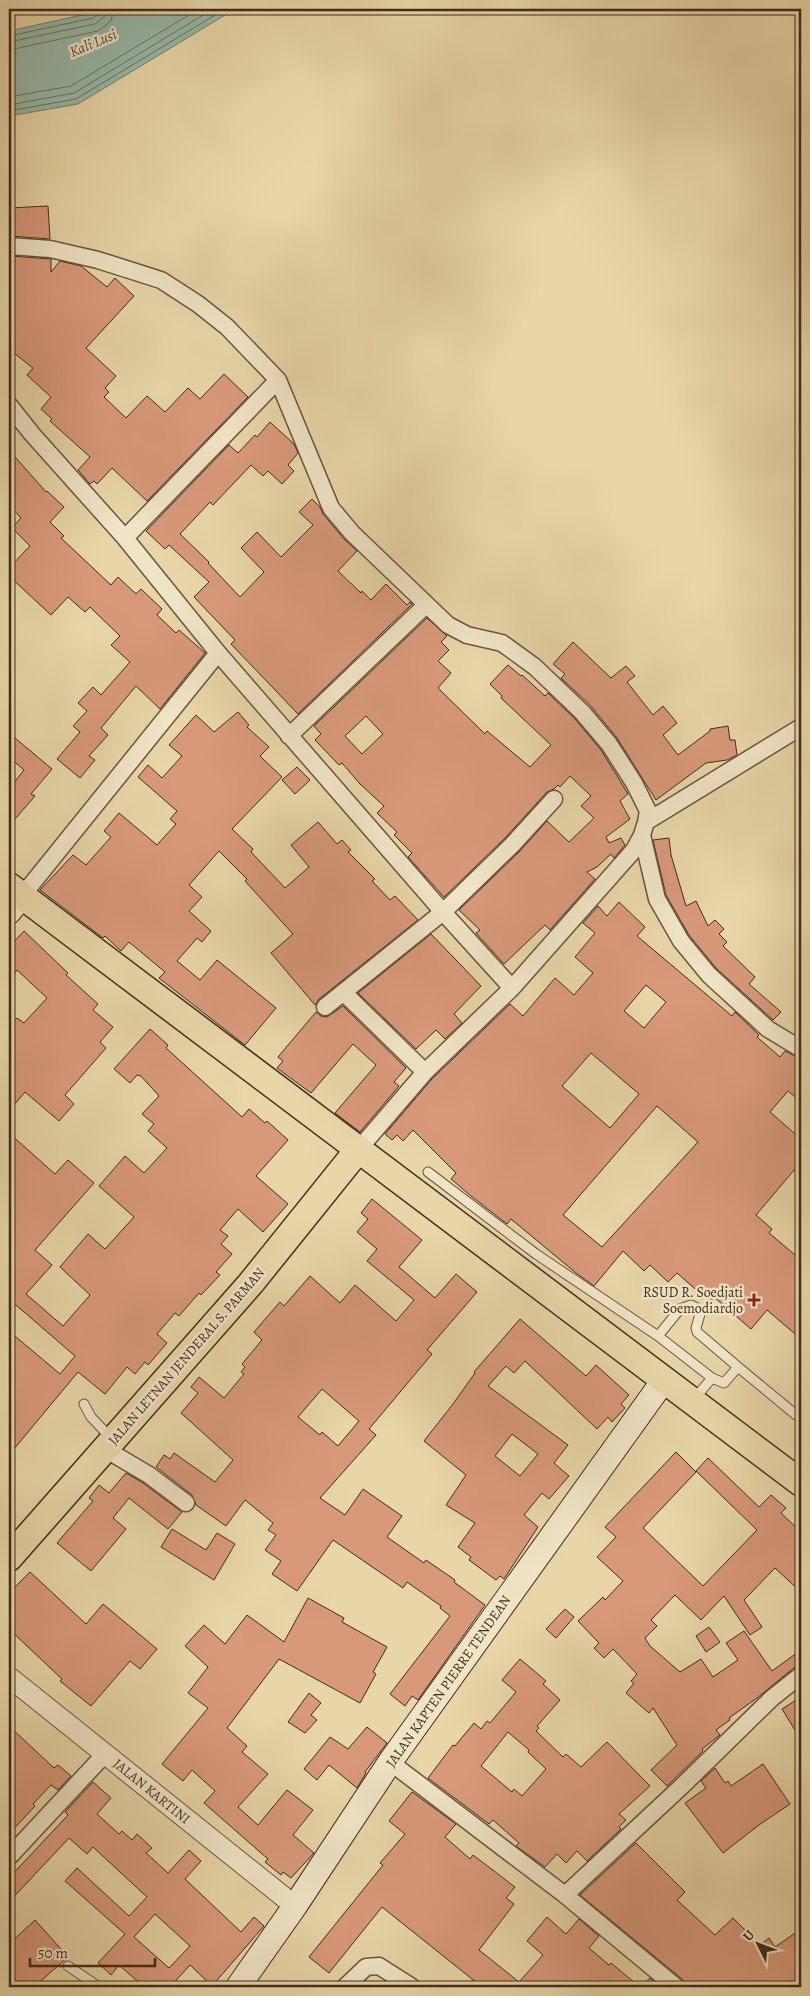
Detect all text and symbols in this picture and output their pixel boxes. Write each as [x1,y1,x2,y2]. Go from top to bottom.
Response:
water label: Kali Lusi [66,24,120,62]
street label: JALAN LETNAN JENDERAL S. PARMAN [104,1263,269,1449]
place label: RSUD R. Soedjati Soemodiardjo [643,1283,743,1318]
marker: RSUD R. Soedjati Soemodiardjo [747,1293,761,1307]
street label: JALAN KAPTEN PIERRE TENDEAN [382,1592,515,1771]
street label: JALAN KARTINI [109,1754,194,1828]
north arrow [732,1918,782,1968]
text: U [739,1926,759,1945]
scale bar [30,1936,155,1968]
text: 50 m [38,1943,68,1963]

